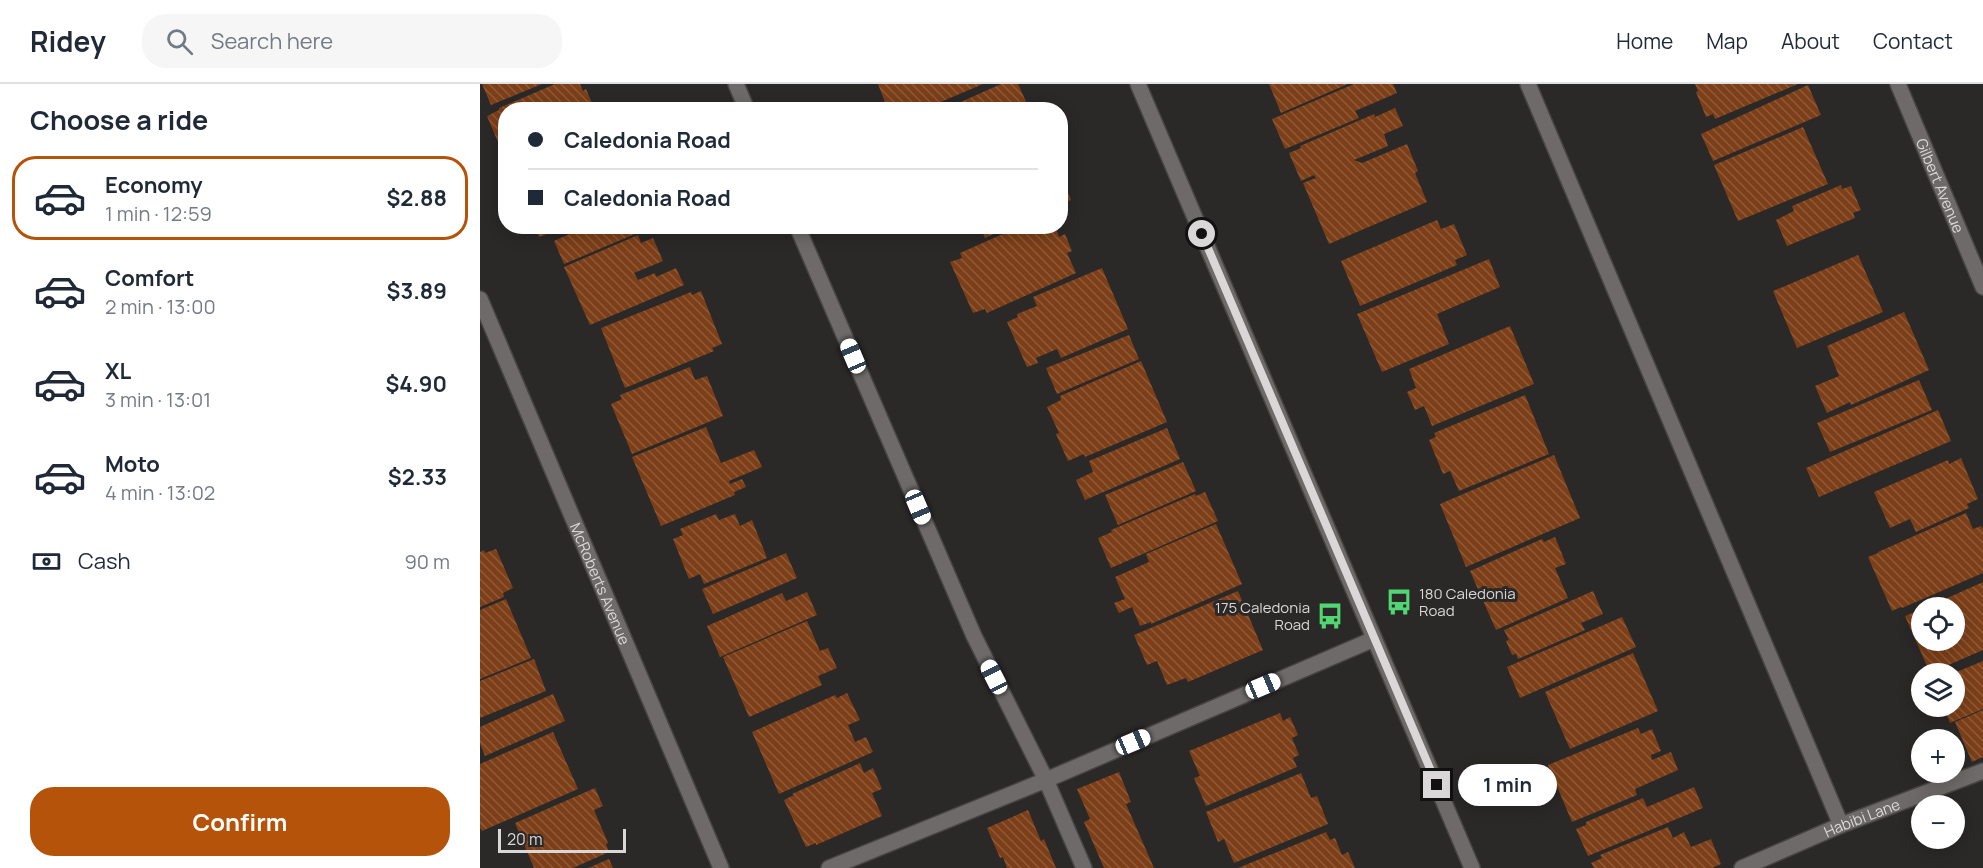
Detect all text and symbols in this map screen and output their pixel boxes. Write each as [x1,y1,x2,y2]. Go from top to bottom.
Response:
search box [142,14,562,68]
text: Ridey [30,22,106,60]
icon: search [163,25,196,58]
text: Search here [211,26,333,56]
text: Home [1616,27,1673,55]
text: Map [1706,27,1748,55]
text: About [1781,27,1840,55]
text: Contact [1873,27,1953,55]
text: Choose a ride [30,101,208,138]
text: Caledonia Road [564,125,731,155]
street label: Gilbert Avenue [1911,135,1970,236]
text: Economy [105,170,203,200]
icon: car [33,171,87,225]
text: $2.88 [386,183,447,213]
text: Caledonia Road [564,183,731,213]
text: 1 min · 12:59 [105,200,212,227]
route start [1188,220,1215,247]
text: Comfort [105,263,194,293]
icon: car [33,264,87,318]
text: $3.89 [387,276,447,306]
text: 2 min · 13:00 [105,293,216,320]
car [838,336,868,376]
text: XL [105,356,131,386]
icon: car [33,357,87,411]
text: $4.90 [385,369,447,399]
text: 3 min · 13:01 [105,386,211,413]
text: Moto [105,449,160,479]
icon: car [33,450,87,504]
text: $2.33 [388,462,447,492]
text: 4 min · 13:02 [105,479,215,506]
car [903,487,933,527]
street label: McRoberts Avenue [565,519,636,648]
icon: cash [30,545,63,578]
text: Cash [78,546,131,576]
text: 90 m [404,548,450,575]
place label: 180 Caledonia Road [1419,583,1516,621]
bus stop icon: 180 Caledonia Road [1384,587,1414,617]
place label: 175 Caledonia Road [1215,597,1310,635]
map controls [1911,597,1965,849]
button: locate [1911,597,1965,651]
bus stop icon: 175 Caledonia Road [1315,601,1345,631]
car [978,657,1010,697]
button: layers [1911,663,1965,717]
car [1243,671,1283,701]
car [1113,727,1153,757]
button: + [1911,729,1965,783]
callout: 1 min [1458,764,1557,806]
route end [1423,771,1450,798]
text: 1 min [1483,771,1532,798]
button: Confirm [30,787,450,856]
street label: Habibi Lane [1820,793,1903,842]
button: − [1911,795,1965,849]
scale bar [498,826,626,854]
text: 20 m [507,828,543,850]

